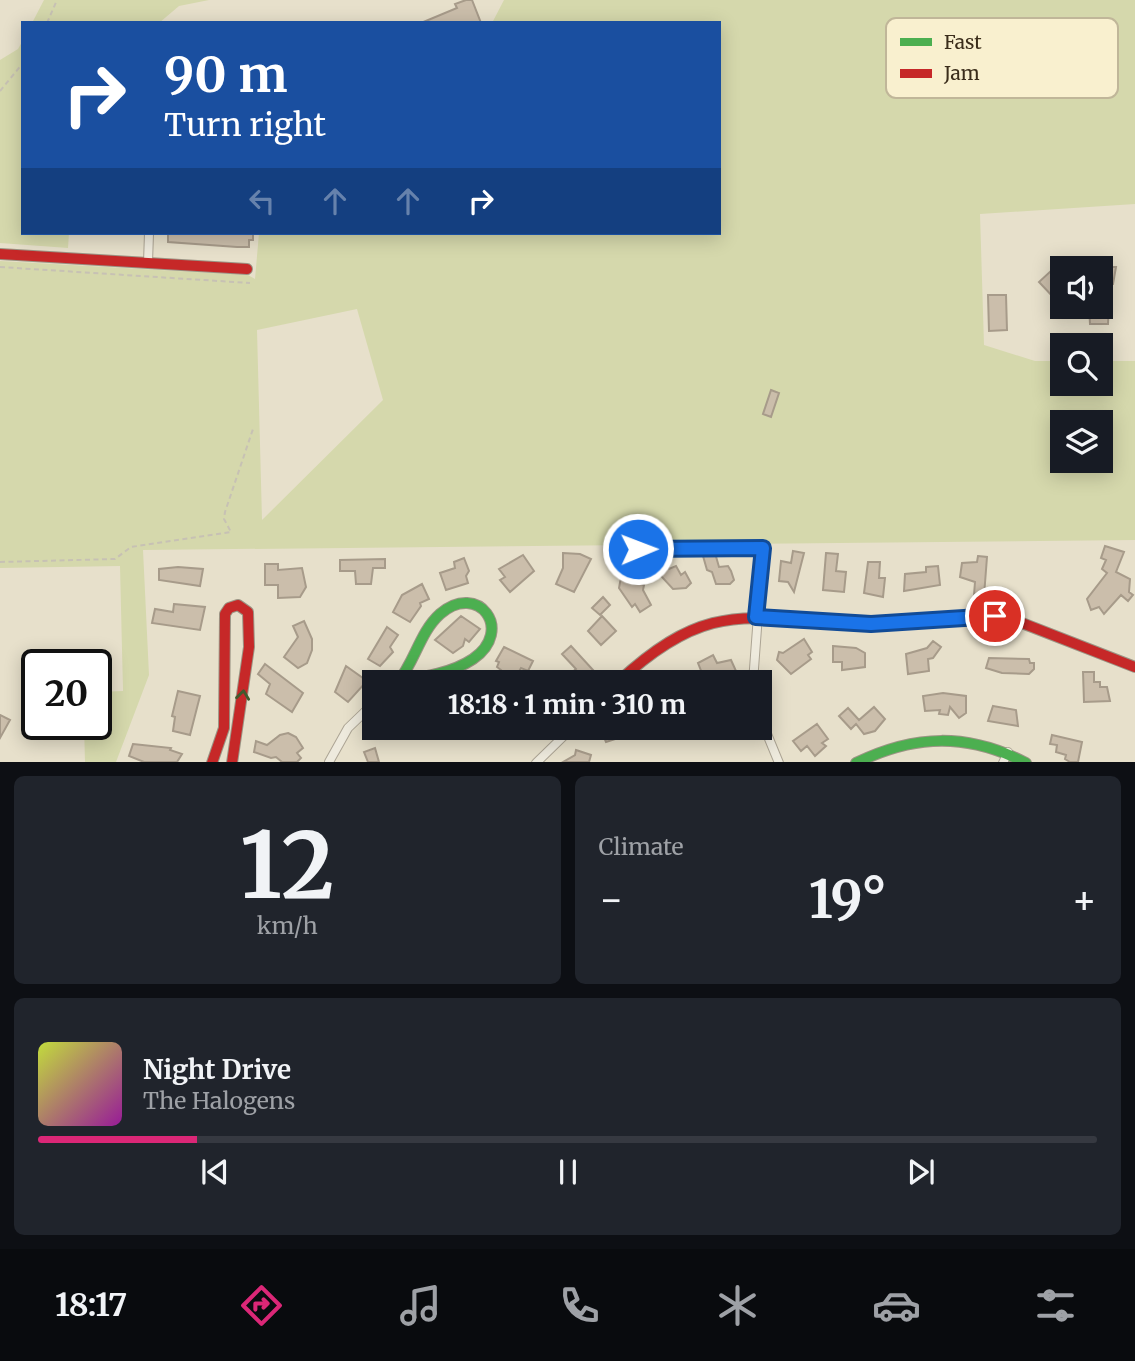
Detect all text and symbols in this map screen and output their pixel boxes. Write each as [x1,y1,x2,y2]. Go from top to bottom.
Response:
legend [886,18,1118,98]
text: Fast [944,30,982,54]
text: 90 m [164,44,288,105]
icon: right [49,49,140,140]
text: Jam [943,61,980,85]
text: Turn right [164,105,326,145]
icon: left [243,182,281,220]
icon: ahead [316,182,354,220]
icon: ahead [389,182,427,220]
icon: right [462,182,500,220]
map controls [1050,256,1113,473]
button: sound [1050,256,1113,319]
button: search [1050,333,1113,396]
button: layers [1050,410,1113,473]
position arrow [601,512,675,586]
pin [965,586,1025,646]
icon: arrive [976,597,1014,635]
speed limit sign: 20 [21,649,112,740]
text: 18:18 · 1 min · 310 m [448,688,686,721]
one-way arrow [236,689,251,701]
text: 12 [240,808,335,923]
text: Climate [599,832,684,861]
text: 19° [809,867,887,932]
text: − [599,876,624,923]
text: + [1072,876,1097,923]
text: km/h [257,911,318,940]
text: Night Drive [143,1053,291,1086]
text: The Halogens [143,1086,295,1115]
icon: previous [196,1153,234,1191]
icon: pause [549,1153,587,1191]
icon: next [902,1153,940,1191]
icon: directions [237,1281,286,1330]
icon: music [396,1281,445,1330]
icon: phone [555,1281,604,1330]
icon: climate [713,1281,762,1330]
icon: car [872,1281,921,1330]
icon: filters [1031,1281,1080,1330]
text: 18:17 [55,1285,127,1325]

